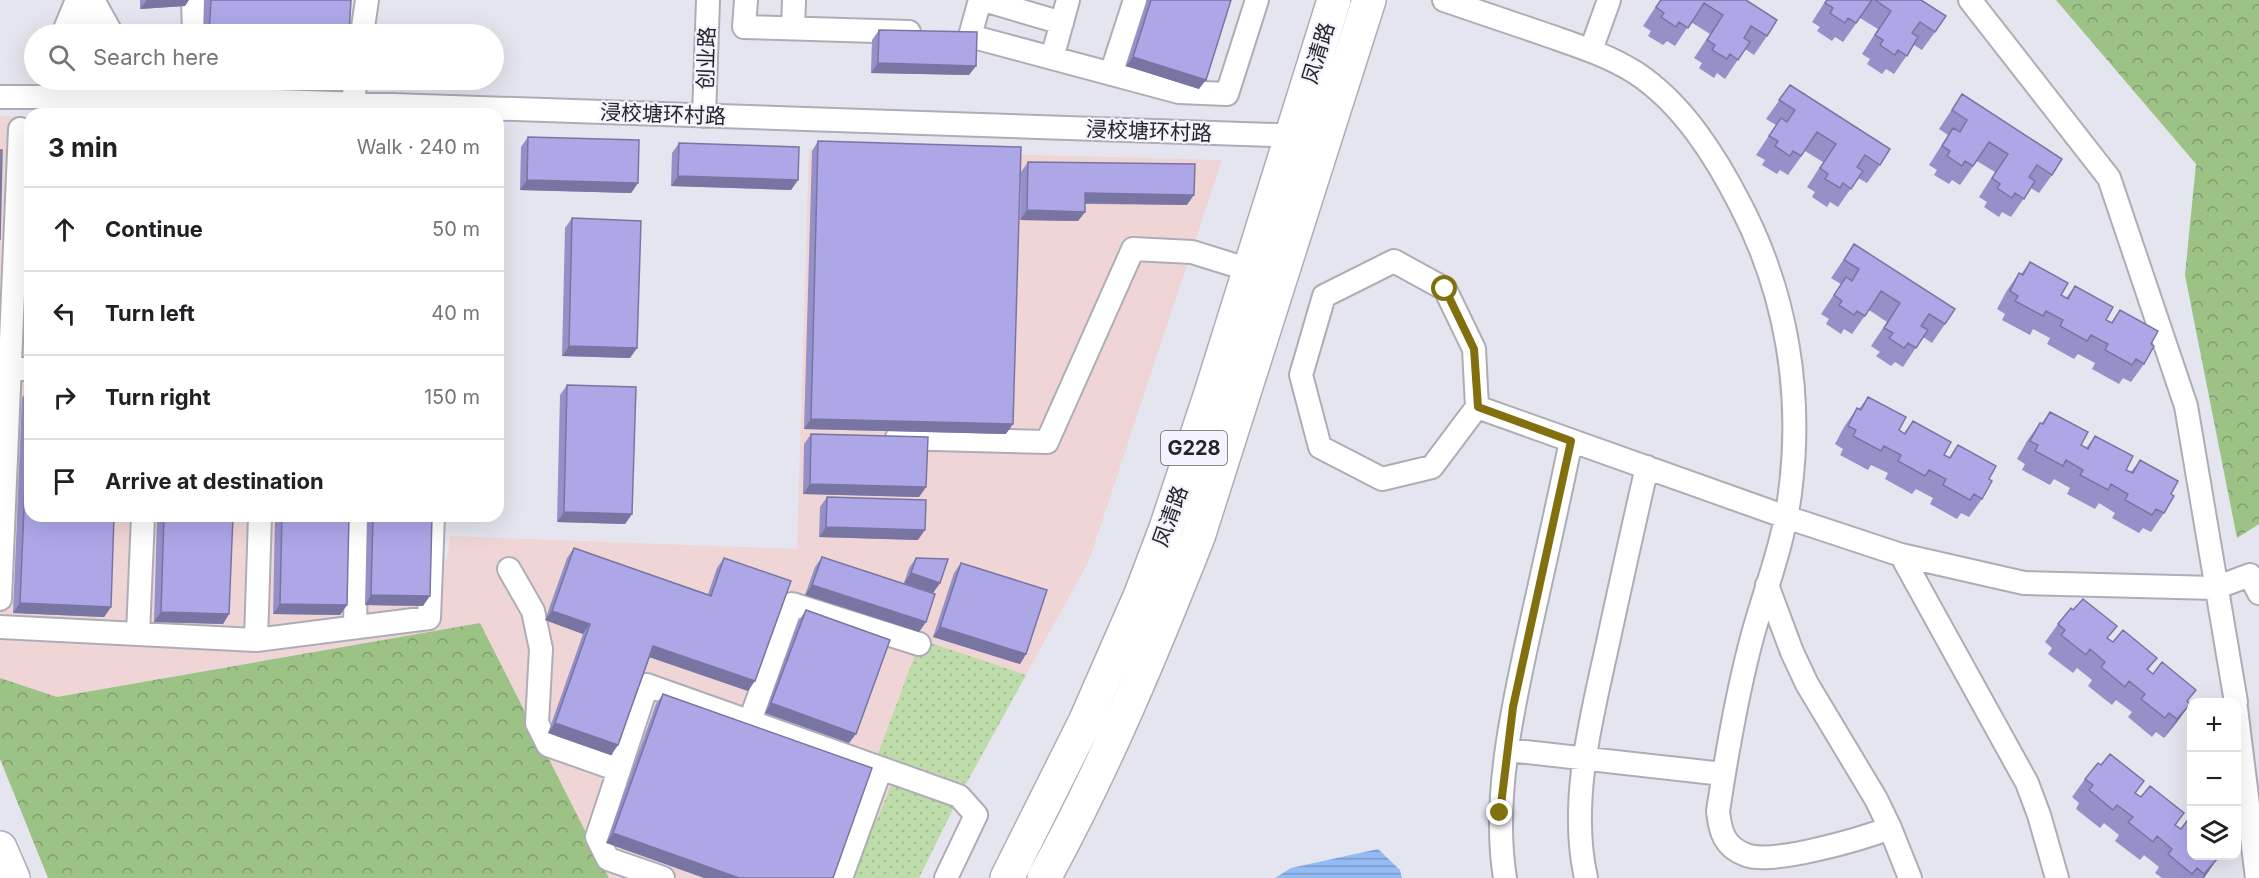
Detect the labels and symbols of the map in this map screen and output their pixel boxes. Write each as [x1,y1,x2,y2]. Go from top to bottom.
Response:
street label: 凤清路 [1297,19,1339,87]
street label: 创业路 [692,26,720,90]
street label: 浸校塘环村路 [600,99,726,129]
street label: 浸校塘环村路 [1086,116,1212,146]
route start [1431,275,1457,301]
road number: G228 [1161,431,1227,465]
street label: 凤清路 [1147,482,1193,550]
route end [1486,799,1512,825]

